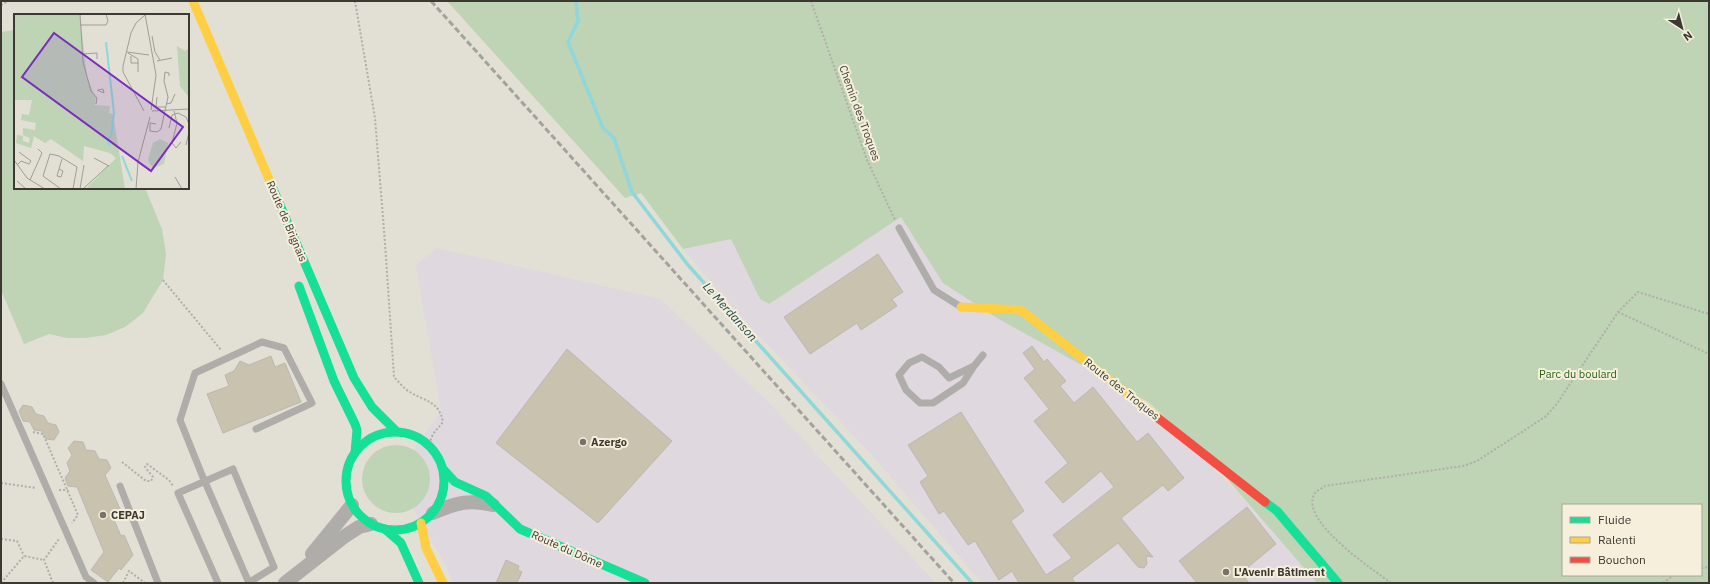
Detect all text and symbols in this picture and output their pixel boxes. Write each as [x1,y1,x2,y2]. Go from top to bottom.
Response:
north arrow [1662,8,1702,48]
inset map [14,14,189,189]
text: N [1681,28,1695,44]
street label: Chemin des Troques [836,63,884,163]
street label: Route de Brignais [264,178,310,264]
water label: Le Merdanson [700,279,761,344]
street label: Route des Troques [1081,355,1163,423]
park label: Parc du boulard [1539,367,1617,381]
place label: Azergo [591,435,627,449]
marker: Azergo [578,437,588,447]
legend [1562,504,1702,576]
place label: CEPAJ [111,508,145,522]
marker: CEPAJ [98,510,108,520]
text: Fluide [1598,512,1632,527]
street label: Route du Dôme [529,527,605,571]
text: Ralenti [1598,532,1636,547]
text: Bouchon [1598,552,1646,567]
place label: L'Avenir Bâtiment [1234,565,1325,579]
marker: L'Avenir Bâtiment [1221,567,1231,577]

